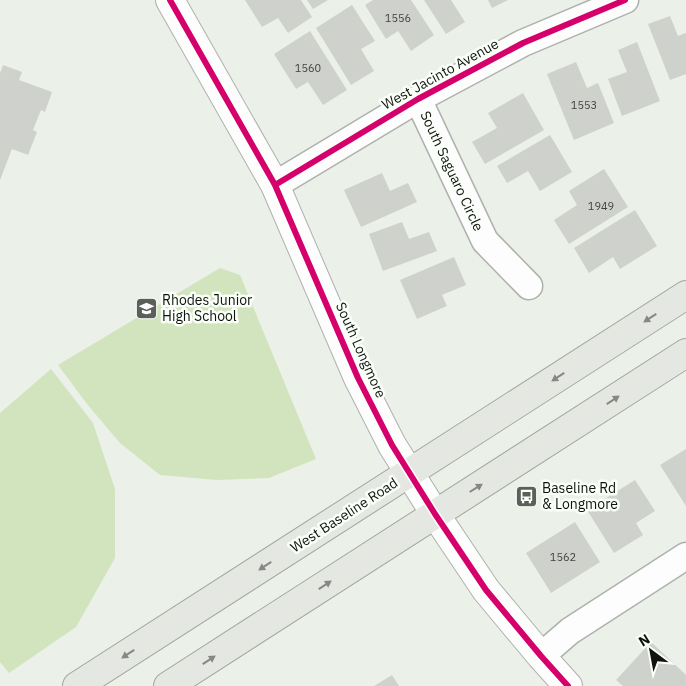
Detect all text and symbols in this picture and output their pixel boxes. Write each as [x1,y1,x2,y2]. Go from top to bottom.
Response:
house number: 1556 [385,11,411,25]
street label: West Jacinto Avenue [378,34,502,114]
house number: 1560 [295,61,321,75]
house number: 1553 [571,98,597,112]
street label: South Saguaro Circle [416,108,488,234]
house number: 1949 [588,199,614,213]
place label: Rhodes Junior High School [162,291,252,325]
school or university icon: Rhodes Junior High School [134,296,158,320]
street label: South Longmore [332,299,390,401]
one-way arrow [643,314,657,323]
one-way arrow [551,373,565,382]
one-way arrow [606,395,620,405]
street label: West Baseline Road [287,474,401,556]
place label: Baseline Rd & Longmore [542,479,618,513]
one-way arrow [470,483,483,492]
bus stop icon: Baseline Rd & Longmore [514,484,538,508]
house number: 1562 [550,550,576,564]
one-way arrow [258,561,271,570]
one-way arrow [318,580,331,590]
north arrow [626,626,676,676]
text: N [635,630,653,650]
one-way arrow [121,649,134,658]
one-way arrow [202,655,215,664]

